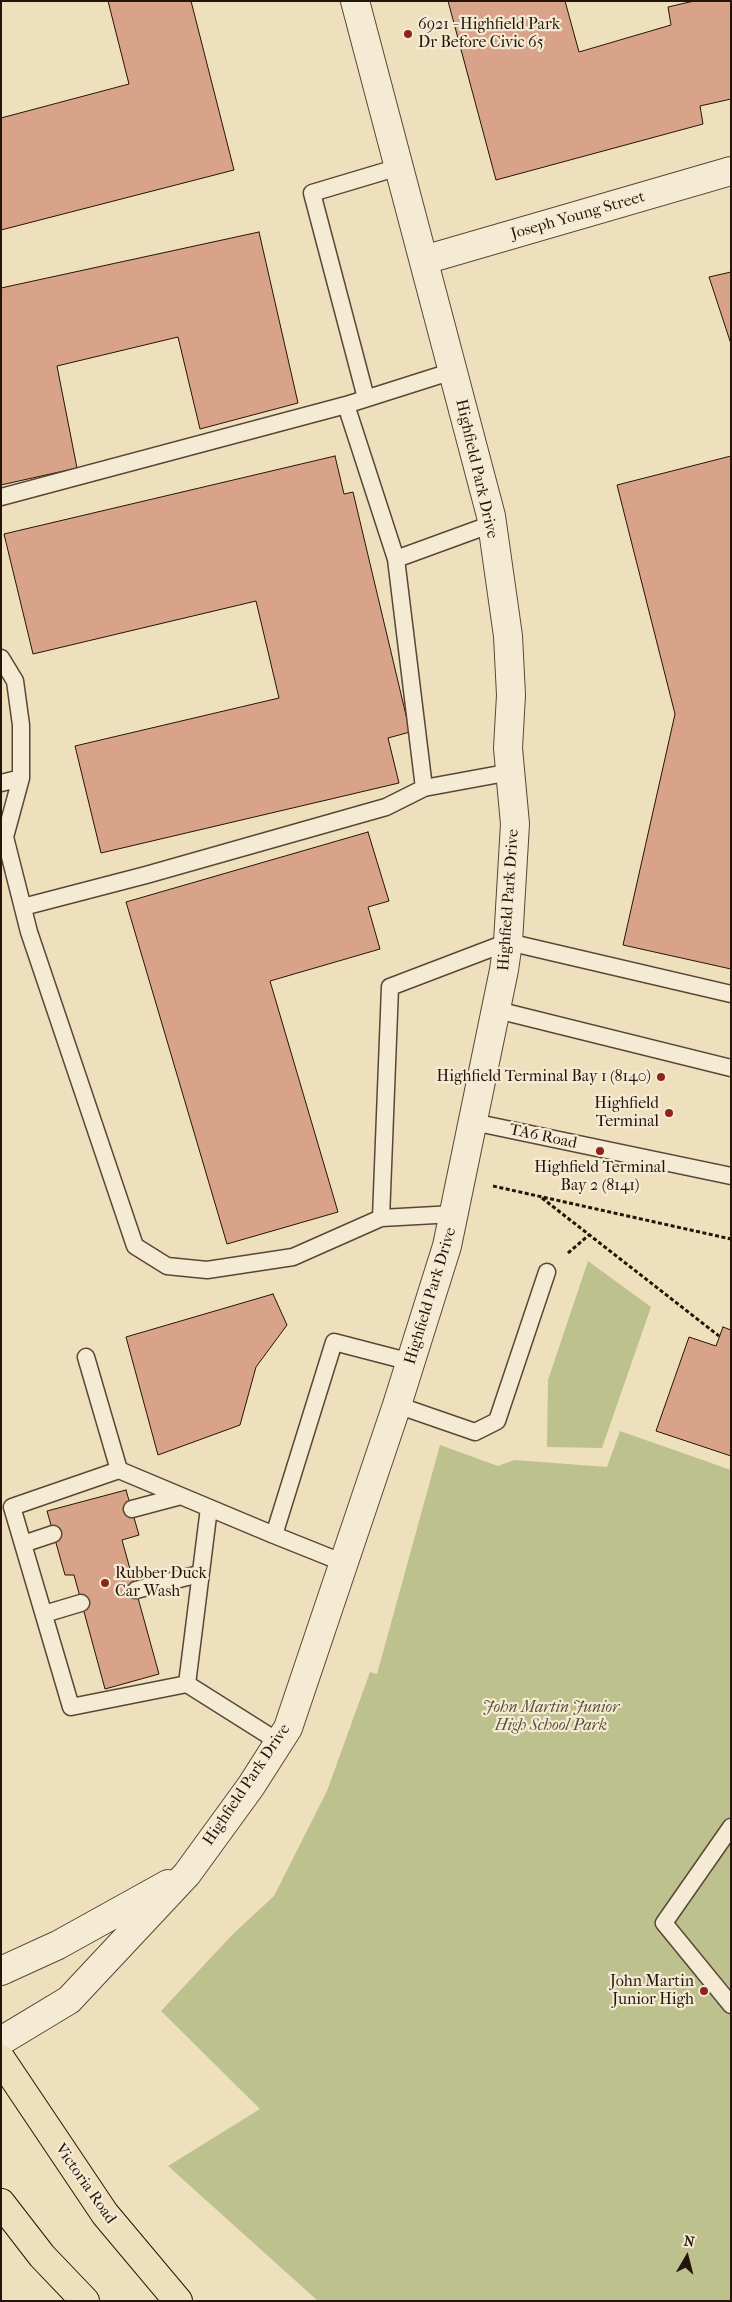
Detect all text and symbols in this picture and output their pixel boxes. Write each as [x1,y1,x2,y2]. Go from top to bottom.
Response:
place label: 6921 - Highfield Park Dr Before Civic 65 [418,15,560,53]
marker: 6921 - Highfield Park Dr Before Civic 65 [402,28,414,40]
street label: Joseph Young Street [509,188,647,244]
street label: Highfield Park Drive [451,397,501,541]
street label: Highfield Park Drive [494,828,524,972]
place label: Highfield Terminal Bay 1 (8140) [437,1067,651,1087]
marker: Highfield Terminal Bay 1 (8140) [655,1071,667,1083]
place label: Highfield Terminal [594,1094,659,1132]
marker: Highfield Terminal [663,1107,675,1119]
street label: TA6 Road [508,1120,578,1154]
marker: Highfield Terminal Bay 2 (8141) [594,1145,606,1157]
place label: Highfield Terminal Bay 2 (8141) [534,1158,666,1196]
street label: Highfield Park Drive [401,1225,461,1367]
place label: Rubber Duck Car Wash [115,1564,207,1602]
marker: Rubber Duck Car Wash [99,1577,111,1589]
park label: John Martin Junior High School Park [483,1698,619,1736]
street label: Highfield Park Drive [199,1721,295,1849]
place label: John Martin Junior High [610,1972,694,2010]
marker: John Martin Junior High [698,1985,710,1997]
street label: Victoria Road [50,2140,120,2228]
north arrow [662,2232,712,2282]
text: N [683,2232,696,2251]

